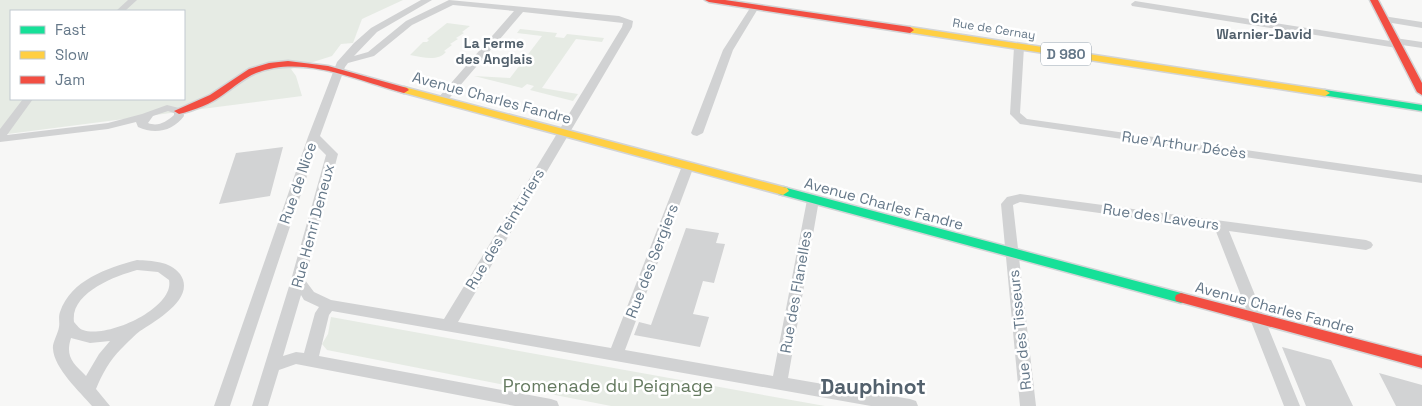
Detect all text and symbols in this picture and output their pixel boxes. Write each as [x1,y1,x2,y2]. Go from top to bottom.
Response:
district label: Cité Warnier-David [1216,9,1312,43]
legend [10,10,185,100]
street label: Rue de Cernay [951,15,1037,43]
text: Fast [55,20,86,39]
district label: La Ferme des Anglais [455,34,533,68]
road number: D 980 [1041,42,1091,66]
text: Slow [55,45,89,64]
street label: Avenue Charles Fandre [410,67,574,128]
text: Jam [55,70,85,89]
street label: Rue Arthur Décès [1121,126,1248,163]
street label: Rue de Nice [275,139,320,226]
street label: Rue Henri Deneux [287,162,338,290]
street label: Rue des Teinturiers [461,165,548,293]
street label: Avenue Charles Fandre [802,173,966,234]
street label: Rue des Laveurs [1102,199,1221,234]
street label: Rue des Sergiers [621,201,682,321]
street label: Rue des Flanelles [775,229,816,355]
street label: Rue des Tisseurs [1004,269,1035,391]
street label: Avenue Charles Fandre [1193,277,1357,338]
district label: Dauphinot [820,373,926,400]
park label: Promenade du Peignage [503,374,713,397]

